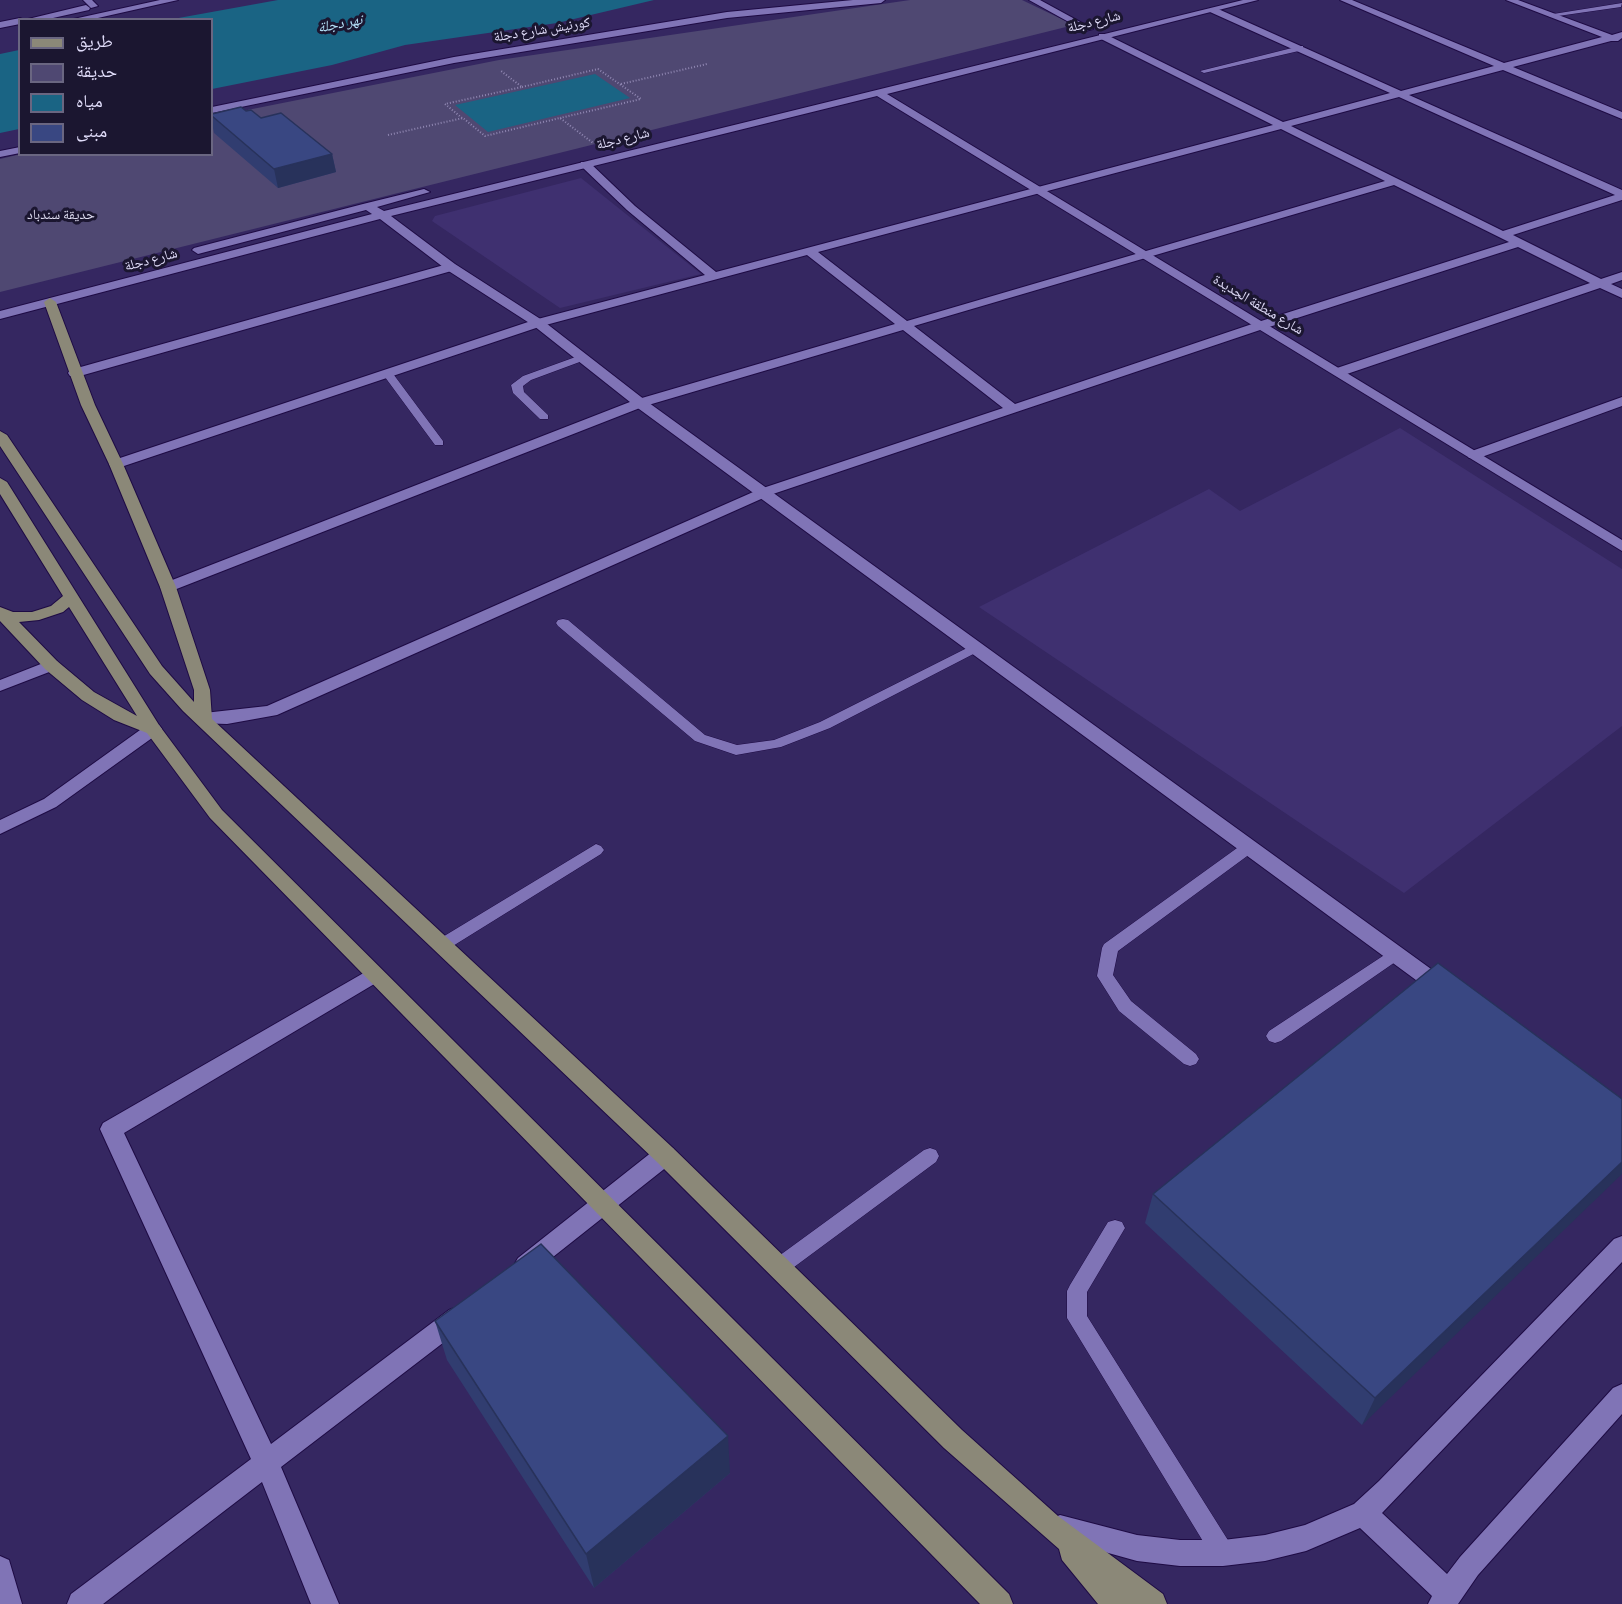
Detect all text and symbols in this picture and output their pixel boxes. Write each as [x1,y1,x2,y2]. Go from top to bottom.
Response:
street label: شارع دجلة [1066,7,1122,37]
water label: نهر دجلة [316,11,364,37]
street label: كورنيش شارع دجلة [493,14,591,46]
legend [18,18,213,156]
text: طريق [76,28,113,52]
text: حديقة [76,58,117,82]
text: مياه [76,88,103,112]
text: مبنى [76,118,107,142]
street label: شارع دجلة [595,124,651,154]
park label: حديقة سندباد [27,207,95,223]
street label: شارع دجلة [123,245,179,275]
street label: شارع منطقة الجديدة [1210,271,1306,339]

